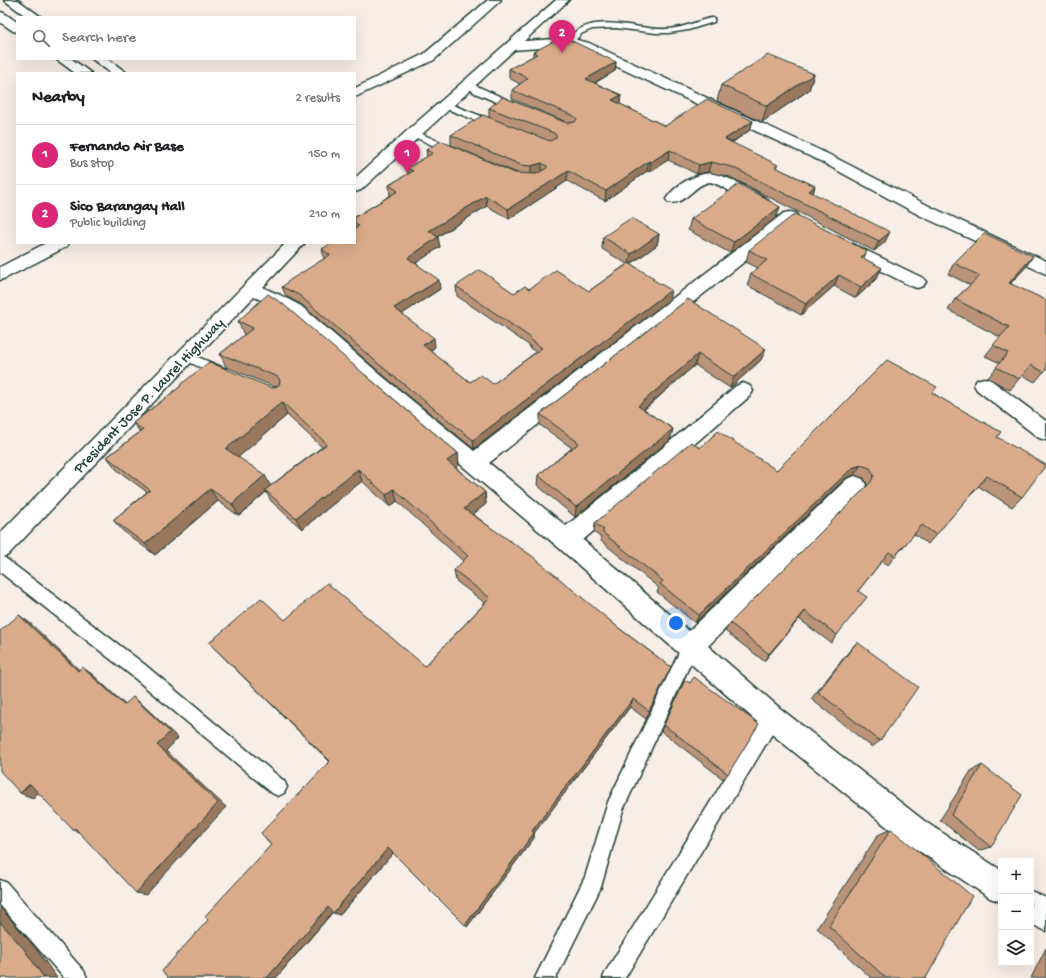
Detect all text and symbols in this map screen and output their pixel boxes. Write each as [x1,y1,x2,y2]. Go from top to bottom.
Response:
search box [16,16,356,60]
pin: 2 [549,20,575,53]
icon: search [30,27,52,49]
text: Search here [62,29,136,47]
text: Nearby [32,88,85,108]
text: 2 results [295,91,340,106]
text: Fernando Air Base [70,138,184,156]
pin: 1 [394,140,420,173]
text: 1 [42,147,48,162]
text: 150 m [308,147,340,162]
text: Bus stop [70,156,114,171]
text: Sico Barangay Hall [70,198,185,216]
text: 2 [42,207,48,222]
text: 210 m [309,207,340,222]
text: Public building [70,216,146,231]
street label: President Jose P. Laurel Highway [70,315,229,479]
your location [666,613,686,633]
map controls [998,858,1034,966]
button: + [998,858,1034,894]
button: − [998,894,1034,930]
button: layers [998,930,1034,966]

